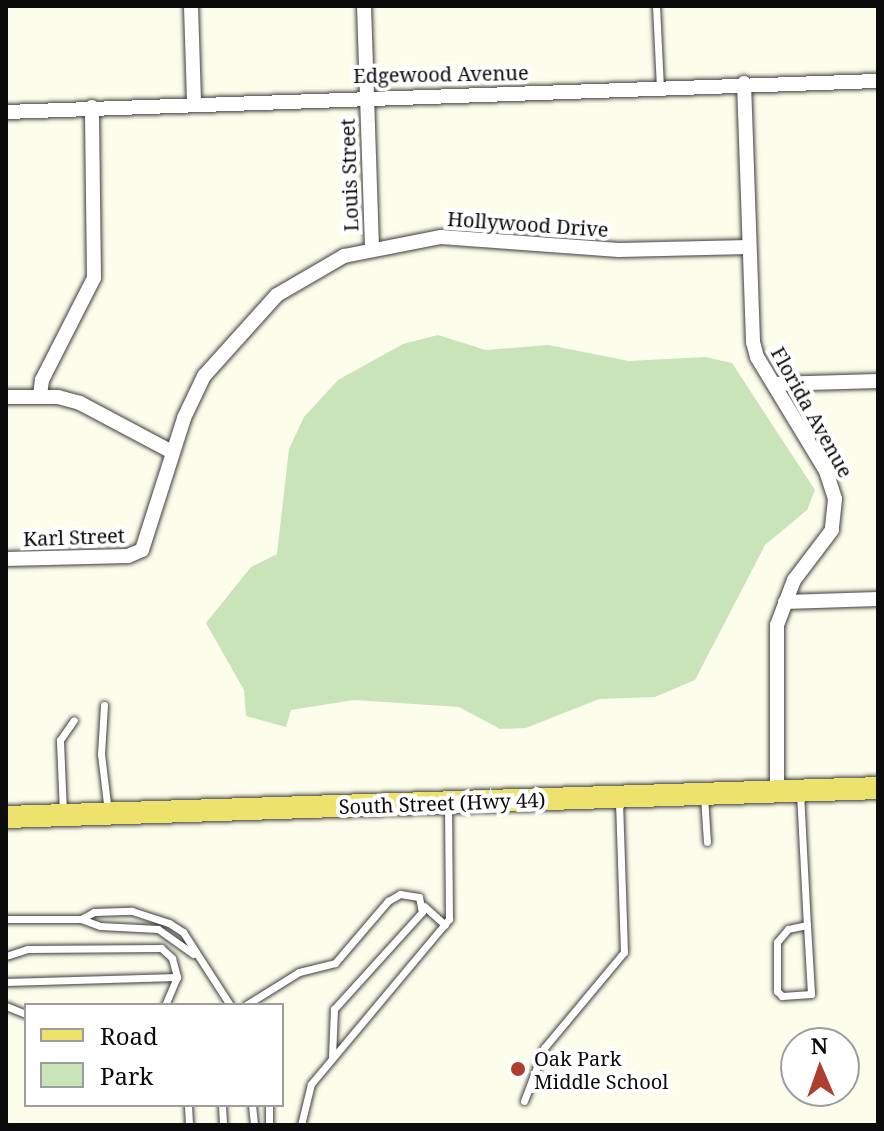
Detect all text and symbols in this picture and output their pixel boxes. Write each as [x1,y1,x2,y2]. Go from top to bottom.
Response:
street label: Edgewood Avenue [353,60,529,88]
street label: Louis Street [335,118,363,232]
street label: Hollywood Drive [447,206,609,242]
street label: Florida Avenue [766,343,858,481]
street label: Karl Street [23,523,125,551]
street label: South Street (Hwy 44) [338,787,546,819]
legend [24,1003,284,1107]
text: Road [100,1019,158,1052]
north arrow [780,1027,860,1107]
text: N [810,1030,828,1060]
place label: Oak Park Middle School [534,1046,669,1093]
text: Park [100,1059,153,1092]
marker: Oak Park Middle School [509,1060,527,1078]

